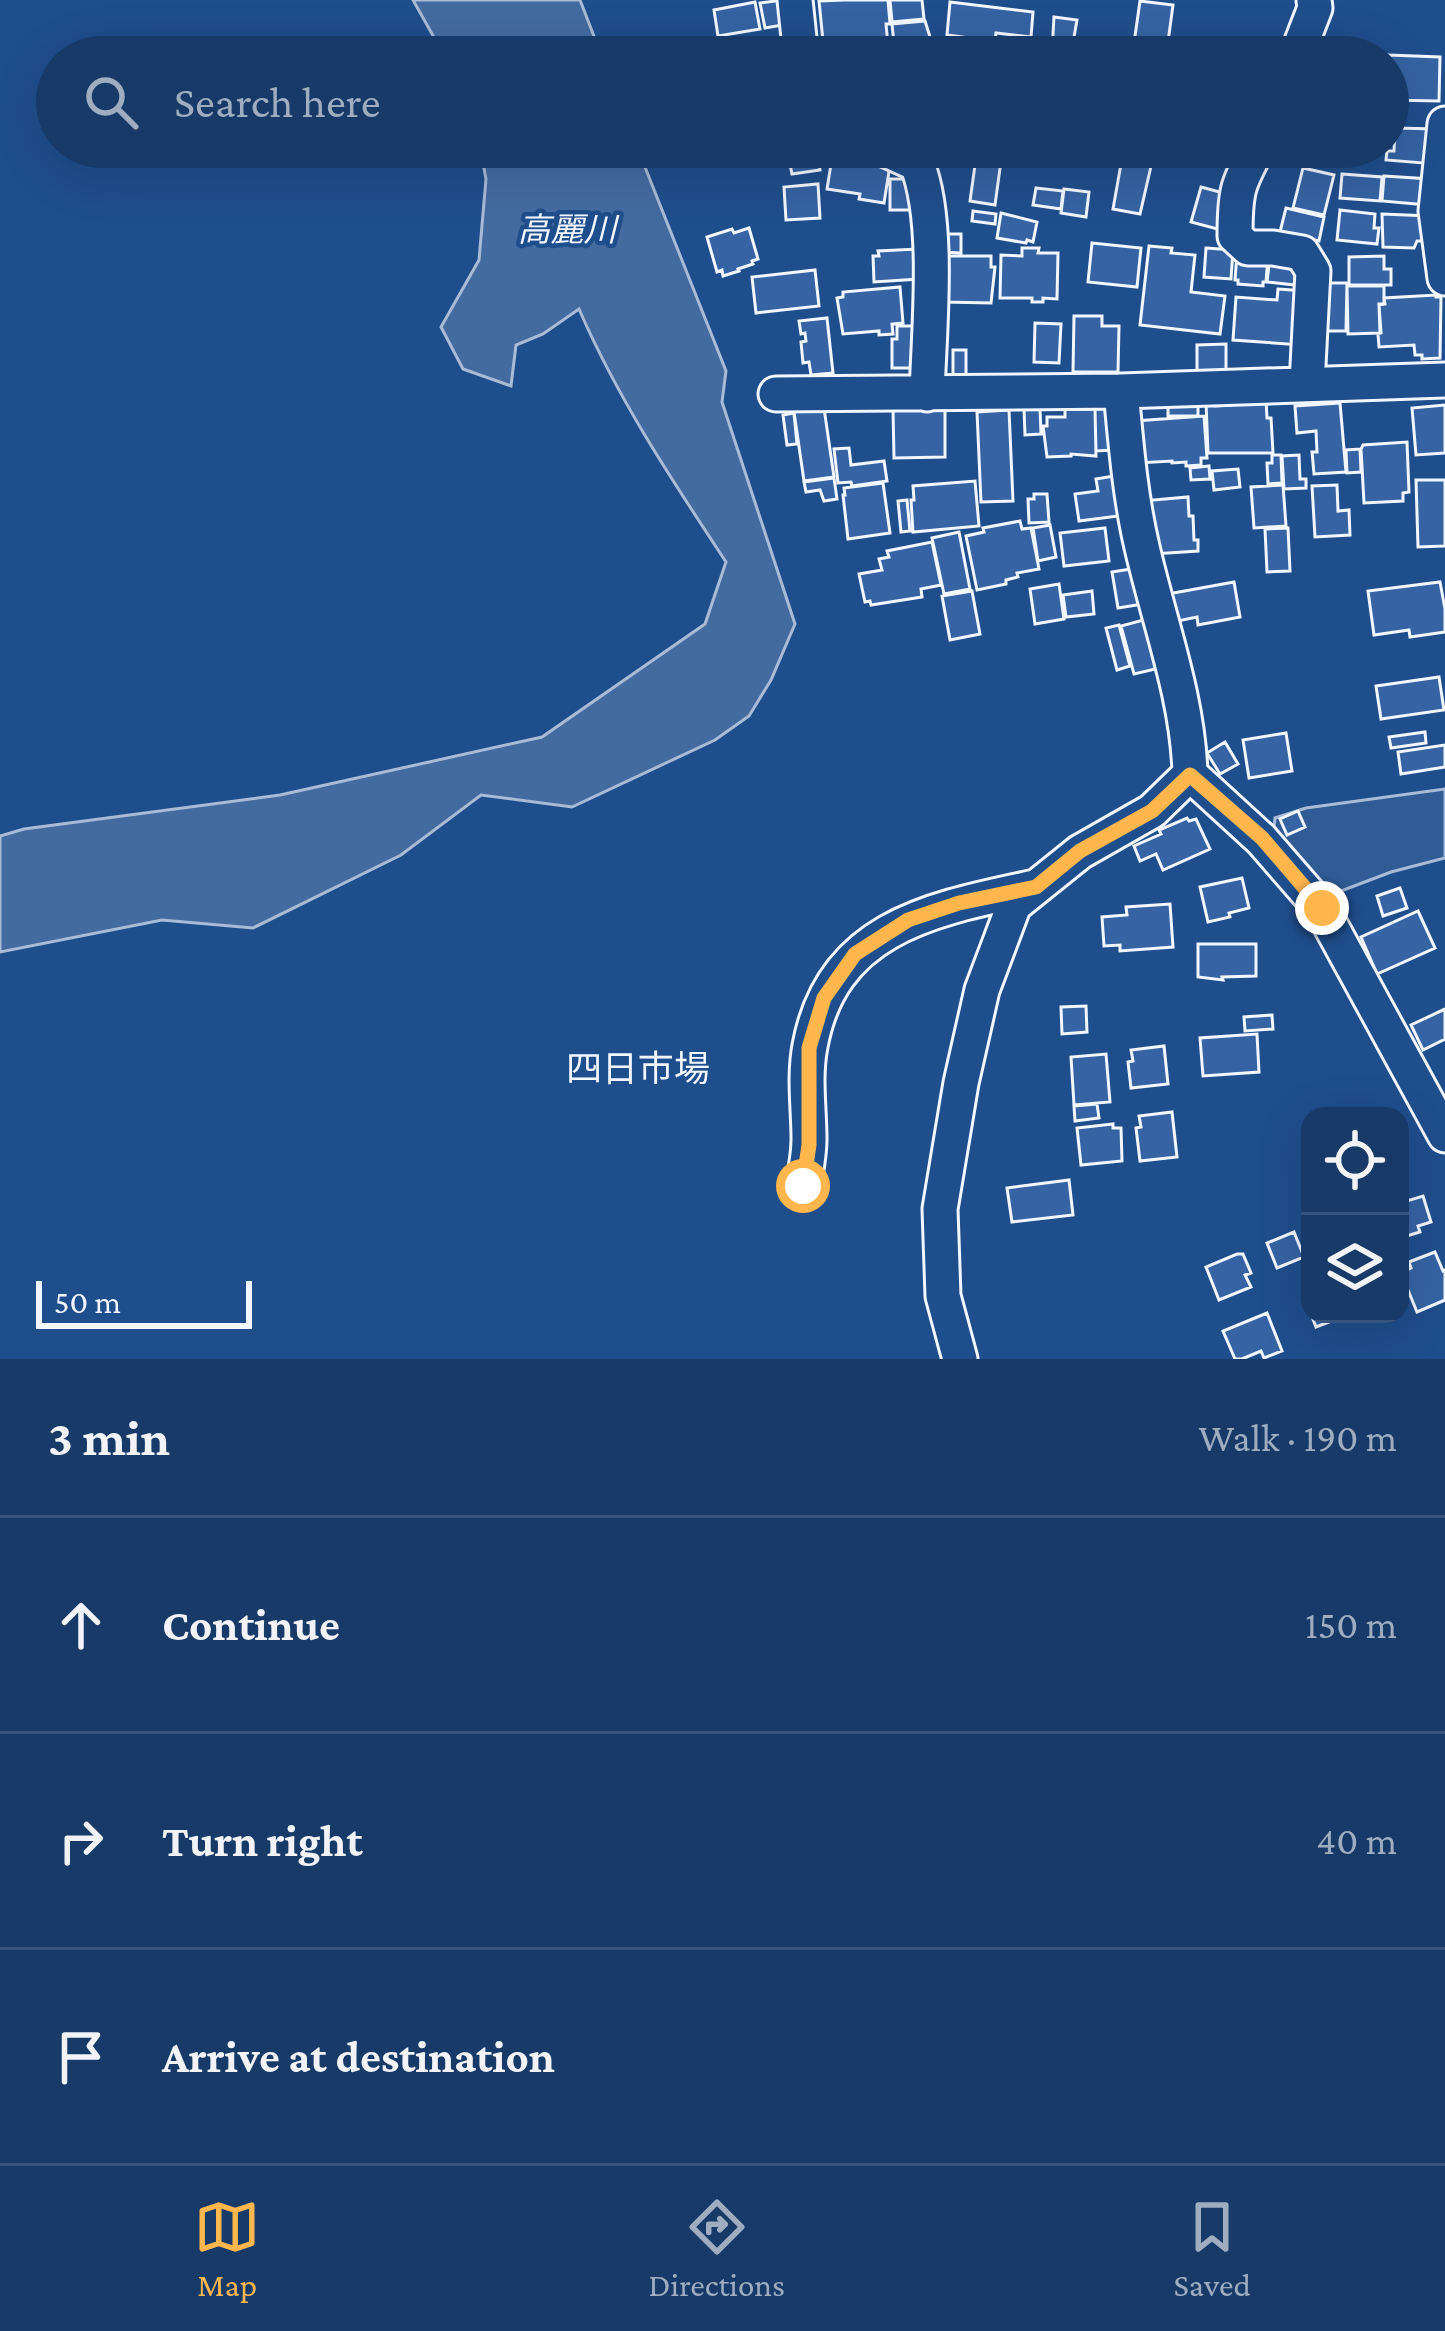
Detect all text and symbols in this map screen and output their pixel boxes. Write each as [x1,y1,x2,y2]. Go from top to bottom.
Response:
search box [36,36,1409,168]
icon: search [78,69,144,135]
text: Search here [174,77,381,127]
water label: 高麗川 [518,211,620,248]
route end [1295,881,1349,935]
district label: 四日市場 [566,1049,710,1089]
map controls [1301,1107,1409,1323]
button: locate [1301,1107,1409,1215]
route start [776,1159,830,1213]
button: layers [1301,1215,1409,1323]
scale bar [36,1275,252,1328]
text: 50 m [54,1283,121,1320]
text: 3 min [48,1409,170,1466]
text: Walk · 190 m [1199,1416,1397,1459]
icon: ahead [48,1592,114,1658]
text: Continue [162,1600,340,1650]
text: 150 m [1305,1603,1397,1646]
icon: right [48,1808,114,1874]
text: Turn right [162,1816,363,1866]
text: 40 m [1316,1819,1397,1862]
icon: arrive [48,2024,114,2090]
text: Arrive at destination [162,2032,555,2082]
tab: Map [194,2194,260,2303]
tab: Directions [649,2194,785,2303]
tab: Saved [1173,2194,1251,2303]

